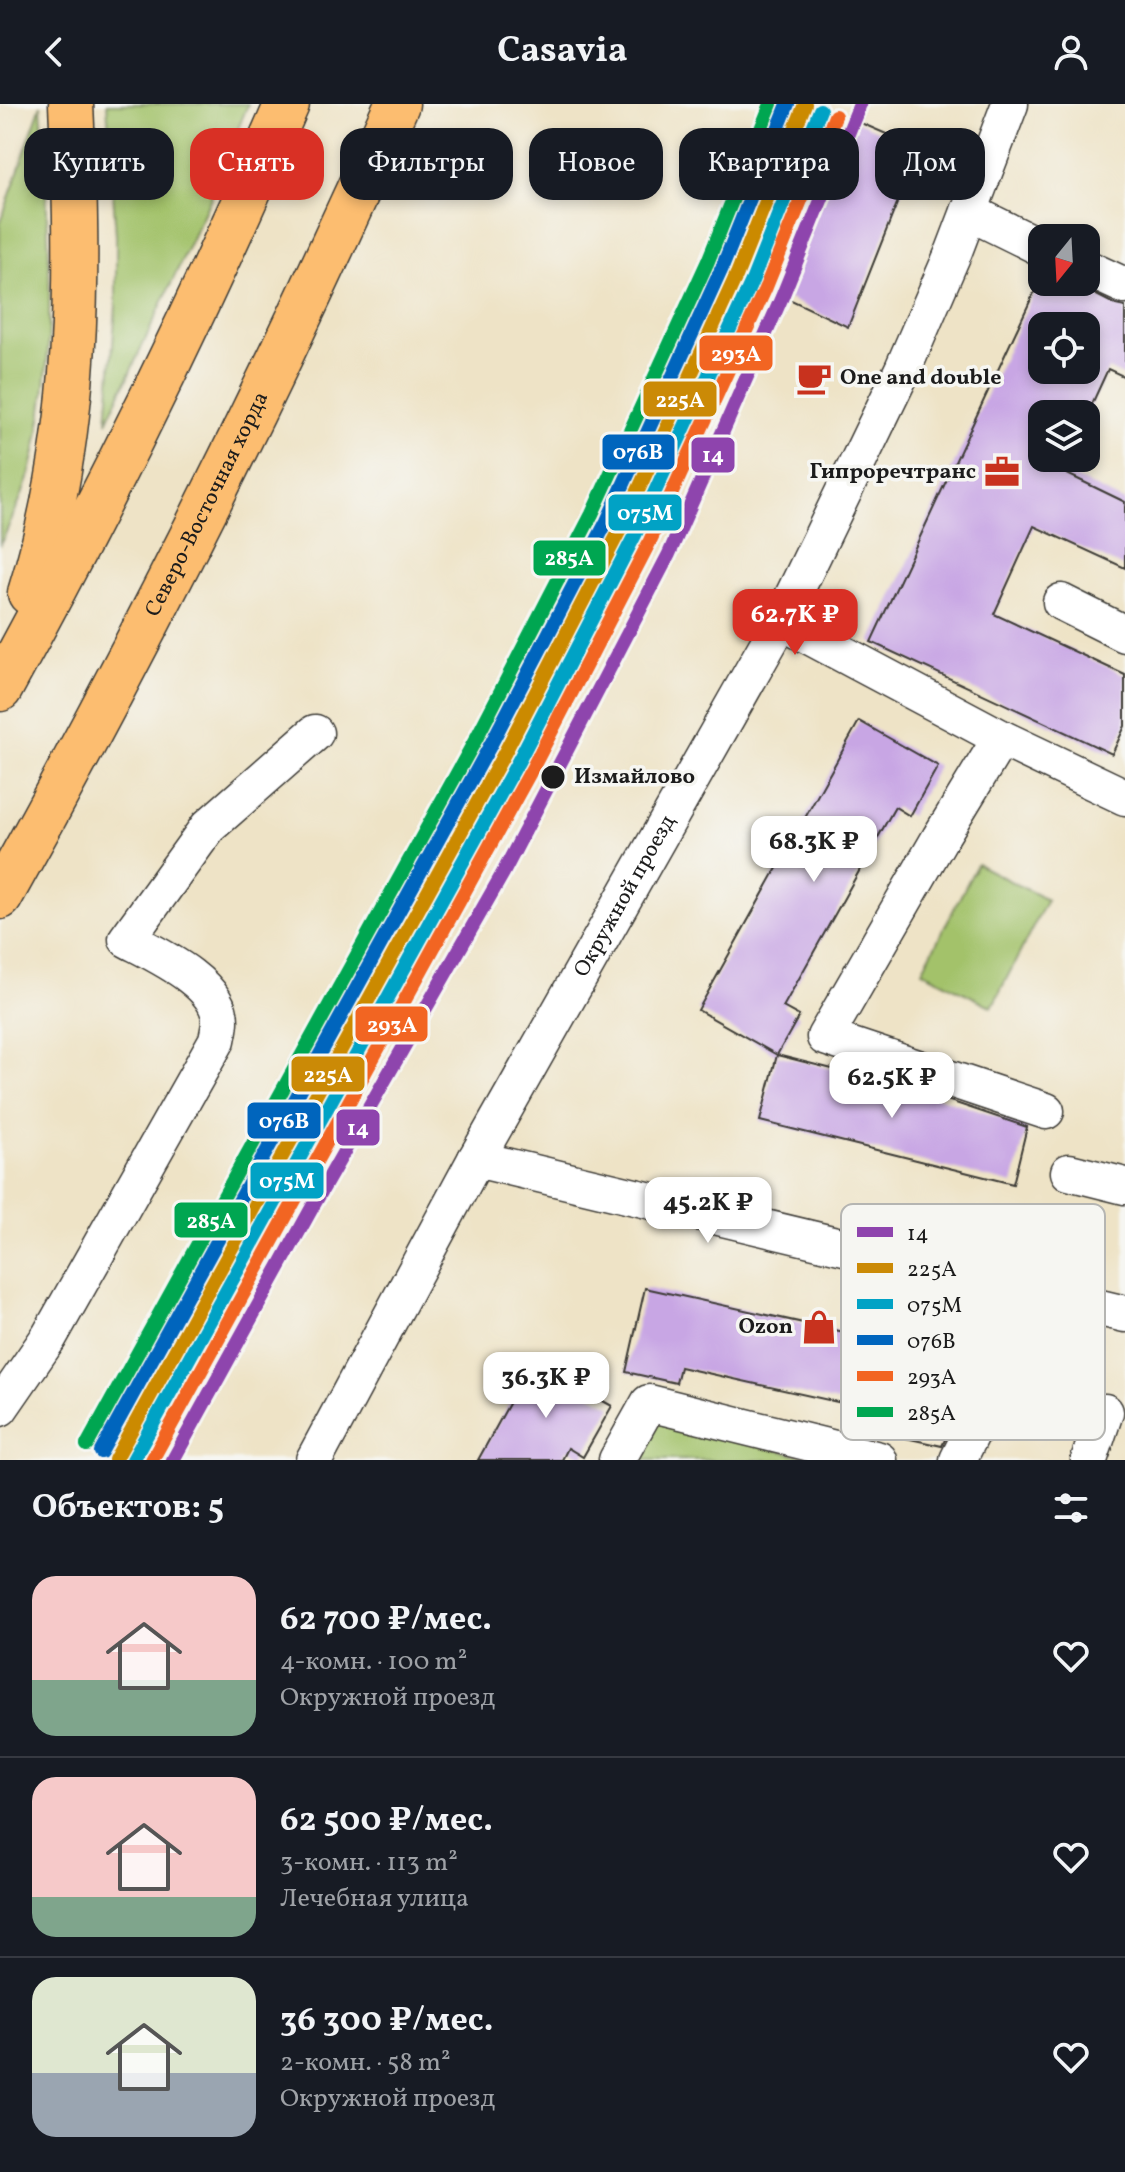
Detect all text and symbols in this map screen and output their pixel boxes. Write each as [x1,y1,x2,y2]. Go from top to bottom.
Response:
text: Casavia [497,27,628,77]
icon: back [32,30,76,74]
icon: person [1049,30,1093,74]
chip: Купить [24,128,174,200]
chip: Снять [190,128,324,200]
chip: Фильтры [340,128,513,200]
chip: Новое [529,128,663,200]
chip: Квартира [679,128,859,200]
chip: Дом [875,128,985,200]
north arrow [1028,224,1100,296]
map controls [1028,224,1100,472]
button: locate [1028,312,1100,384]
line badge: 293А [698,334,774,372]
text: 293А [711,340,761,371]
cafe icon: One and double [795,359,833,397]
place label: One and double [840,363,1001,394]
line badge: 225А [642,380,718,418]
street label: Северо-Восточная хорда [138,386,277,622]
text: 225А [655,386,705,417]
button: layers [1028,400,1100,472]
line badge: 076В [601,433,676,471]
line badge: 14 [690,436,736,474]
text: 076В [613,438,663,469]
text: 14 [702,441,724,472]
office icon: Гипроречтранс [983,453,1021,491]
place label: Гипроречтранс [810,457,976,488]
line badge: 075М [607,493,683,532]
text: 075М [617,499,673,530]
line badge: 285А [532,539,607,577]
text: 285А [544,544,594,575]
pin: 62.7K ₽ [721,589,869,657]
text: 62.7K ₽ [751,597,839,633]
place label: Измайлово [574,762,695,793]
marker: Измайлово [539,763,567,791]
street label: Окружной проезд [567,809,684,983]
pin: 68.3K ₽ [740,816,888,884]
text: 68.3K ₽ [769,824,859,860]
line badge: 293А [354,1005,429,1043]
text: 293А [367,1011,417,1042]
pin: 62.5K ₽ [818,1052,966,1120]
line badge: 225А [290,1055,366,1093]
text: 62.5K ₽ [847,1060,937,1096]
text: 225А [303,1061,353,1092]
line badge: 076В [246,1101,322,1140]
text: 076В [259,1107,309,1138]
line badge: 14 [335,1108,381,1147]
text: 14 [347,1114,369,1145]
line badge: 075М [249,1161,325,1200]
text: 075М [259,1167,315,1198]
pin: 45.2K ₽ [634,1177,782,1245]
text: 45.2K ₽ [663,1185,753,1221]
line badge: 285А [173,1201,249,1239]
legend [841,1204,1105,1440]
text: 285А [186,1207,236,1238]
text: 14 [907,1219,929,1250]
text: 225А [907,1255,957,1286]
text: 075М [907,1291,962,1322]
shop icon: Ozon [800,1308,838,1346]
place label: Ozon [738,1312,793,1343]
text: 076В [907,1327,956,1358]
pin: 36.3K ₽ [472,1352,620,1420]
text: 36.3K ₽ [501,1360,591,1396]
text: 293А [907,1363,956,1394]
text: 285А [907,1399,956,1430]
text: Объектов: 5 [32,1485,224,1532]
icon: filters [1049,1486,1093,1530]
text: 62 700 ₽/мес. [280,1597,492,1644]
icon: home [96,1608,192,1704]
icon: heart [1049,1634,1093,1678]
text: 4-комн. · 100 m² [280,1644,467,1680]
text: Окружной проезд [280,1680,495,1716]
text: 62 500 ₽/мес. [280,1798,493,1845]
icon: home [96,1809,192,1905]
icon: heart [1049,1835,1093,1879]
text: 3-комн. · 113 m² [280,1845,458,1881]
text: Лечебная улица [280,1881,469,1917]
text: 36 300 ₽/мес. [280,1998,493,2045]
icon: home [96,2009,192,2105]
icon: heart [1049,2035,1093,2079]
text: 2-комн. · 58 m² [280,2045,451,2081]
text: Окружной проезд [280,2081,495,2117]

